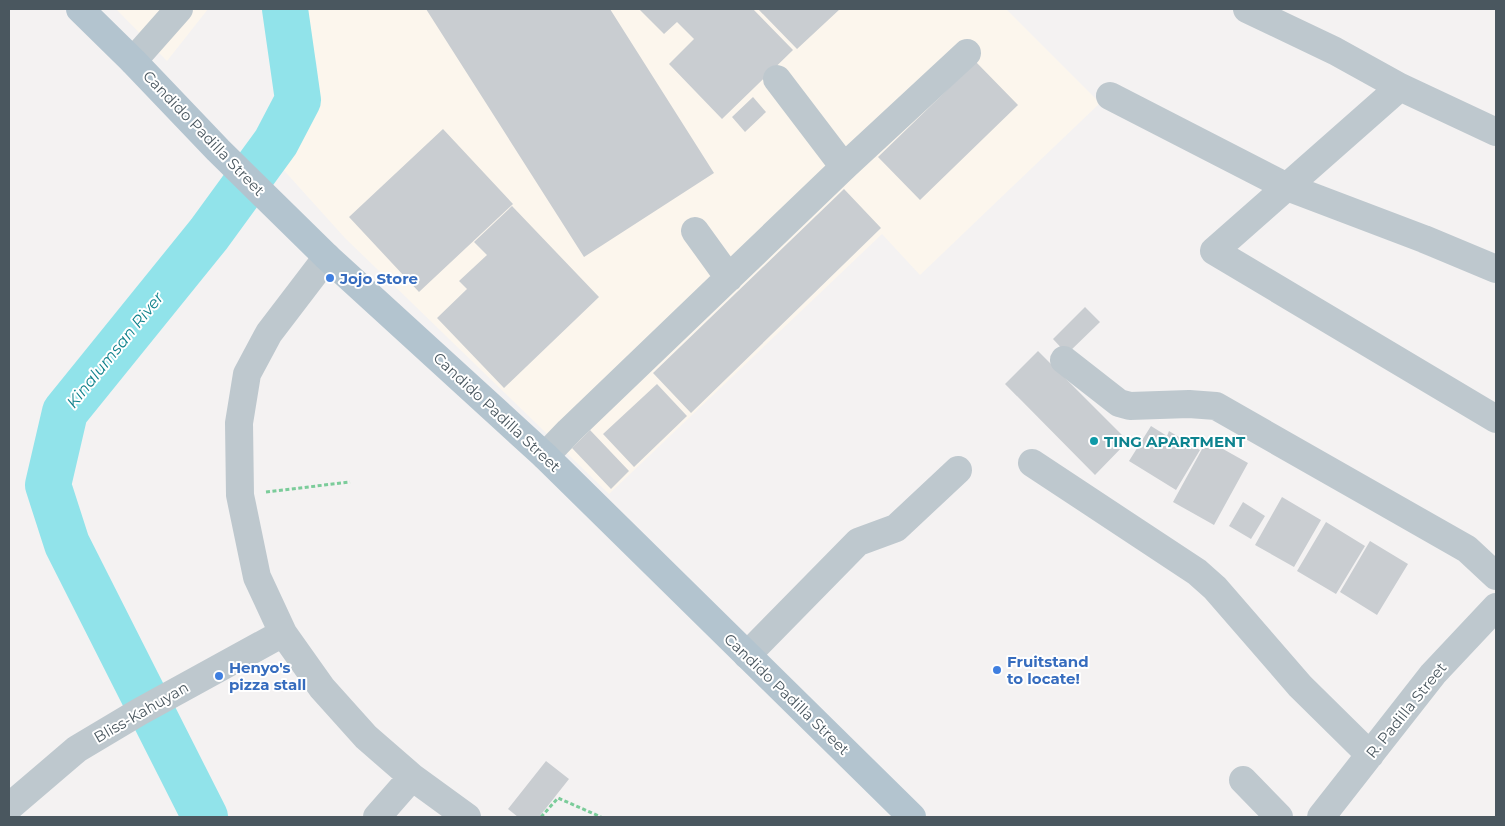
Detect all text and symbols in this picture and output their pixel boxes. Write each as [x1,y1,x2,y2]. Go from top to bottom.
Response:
street label: Candido Padilla Street [139,66,269,200]
place label: Jojo Store [339,269,418,288]
marker: Jojo Store [324,272,336,284]
water label: Kinalumsan River [62,288,168,412]
street label: Candido Padilla Street [429,348,565,476]
place label: TING APARTMENT [1104,432,1246,451]
marker: TING APARTMENT [1088,435,1100,447]
street label: Candido Padilla Street [720,629,854,759]
place label: Fruitstand to locate! [1007,652,1089,688]
place label: Henyo's pizza stall [229,658,306,694]
street label: R. Padilla Street [1362,658,1450,762]
marker: Fruitstand to locate! [991,664,1003,676]
marker: Henyo's pizza stall [213,670,225,682]
street label: Bliss-Kahuyan [90,677,192,747]

